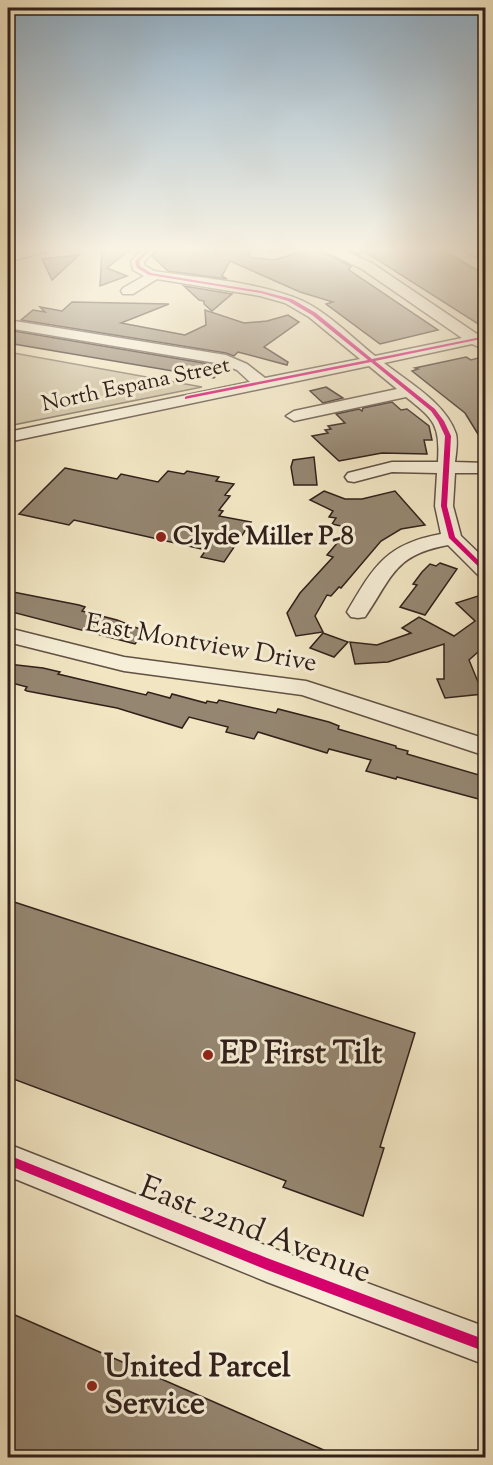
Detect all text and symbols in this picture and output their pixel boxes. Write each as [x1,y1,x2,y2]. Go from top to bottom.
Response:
street label: North Espana Street [39,350,233,422]
place label: Clyde Miller P-8 [173,519,354,556]
marker: Clyde Miller P-8 [154,530,168,544]
street label: East Montview Drive [82,605,320,683]
place label: EP First Tilt [220,1032,382,1078]
marker: EP First Tilt [201,1048,215,1062]
street label: East 22nd Avenue [132,1166,378,1296]
place label: United Parcel Service [104,1345,291,1428]
marker: United Parcel Service [85,1379,99,1393]

